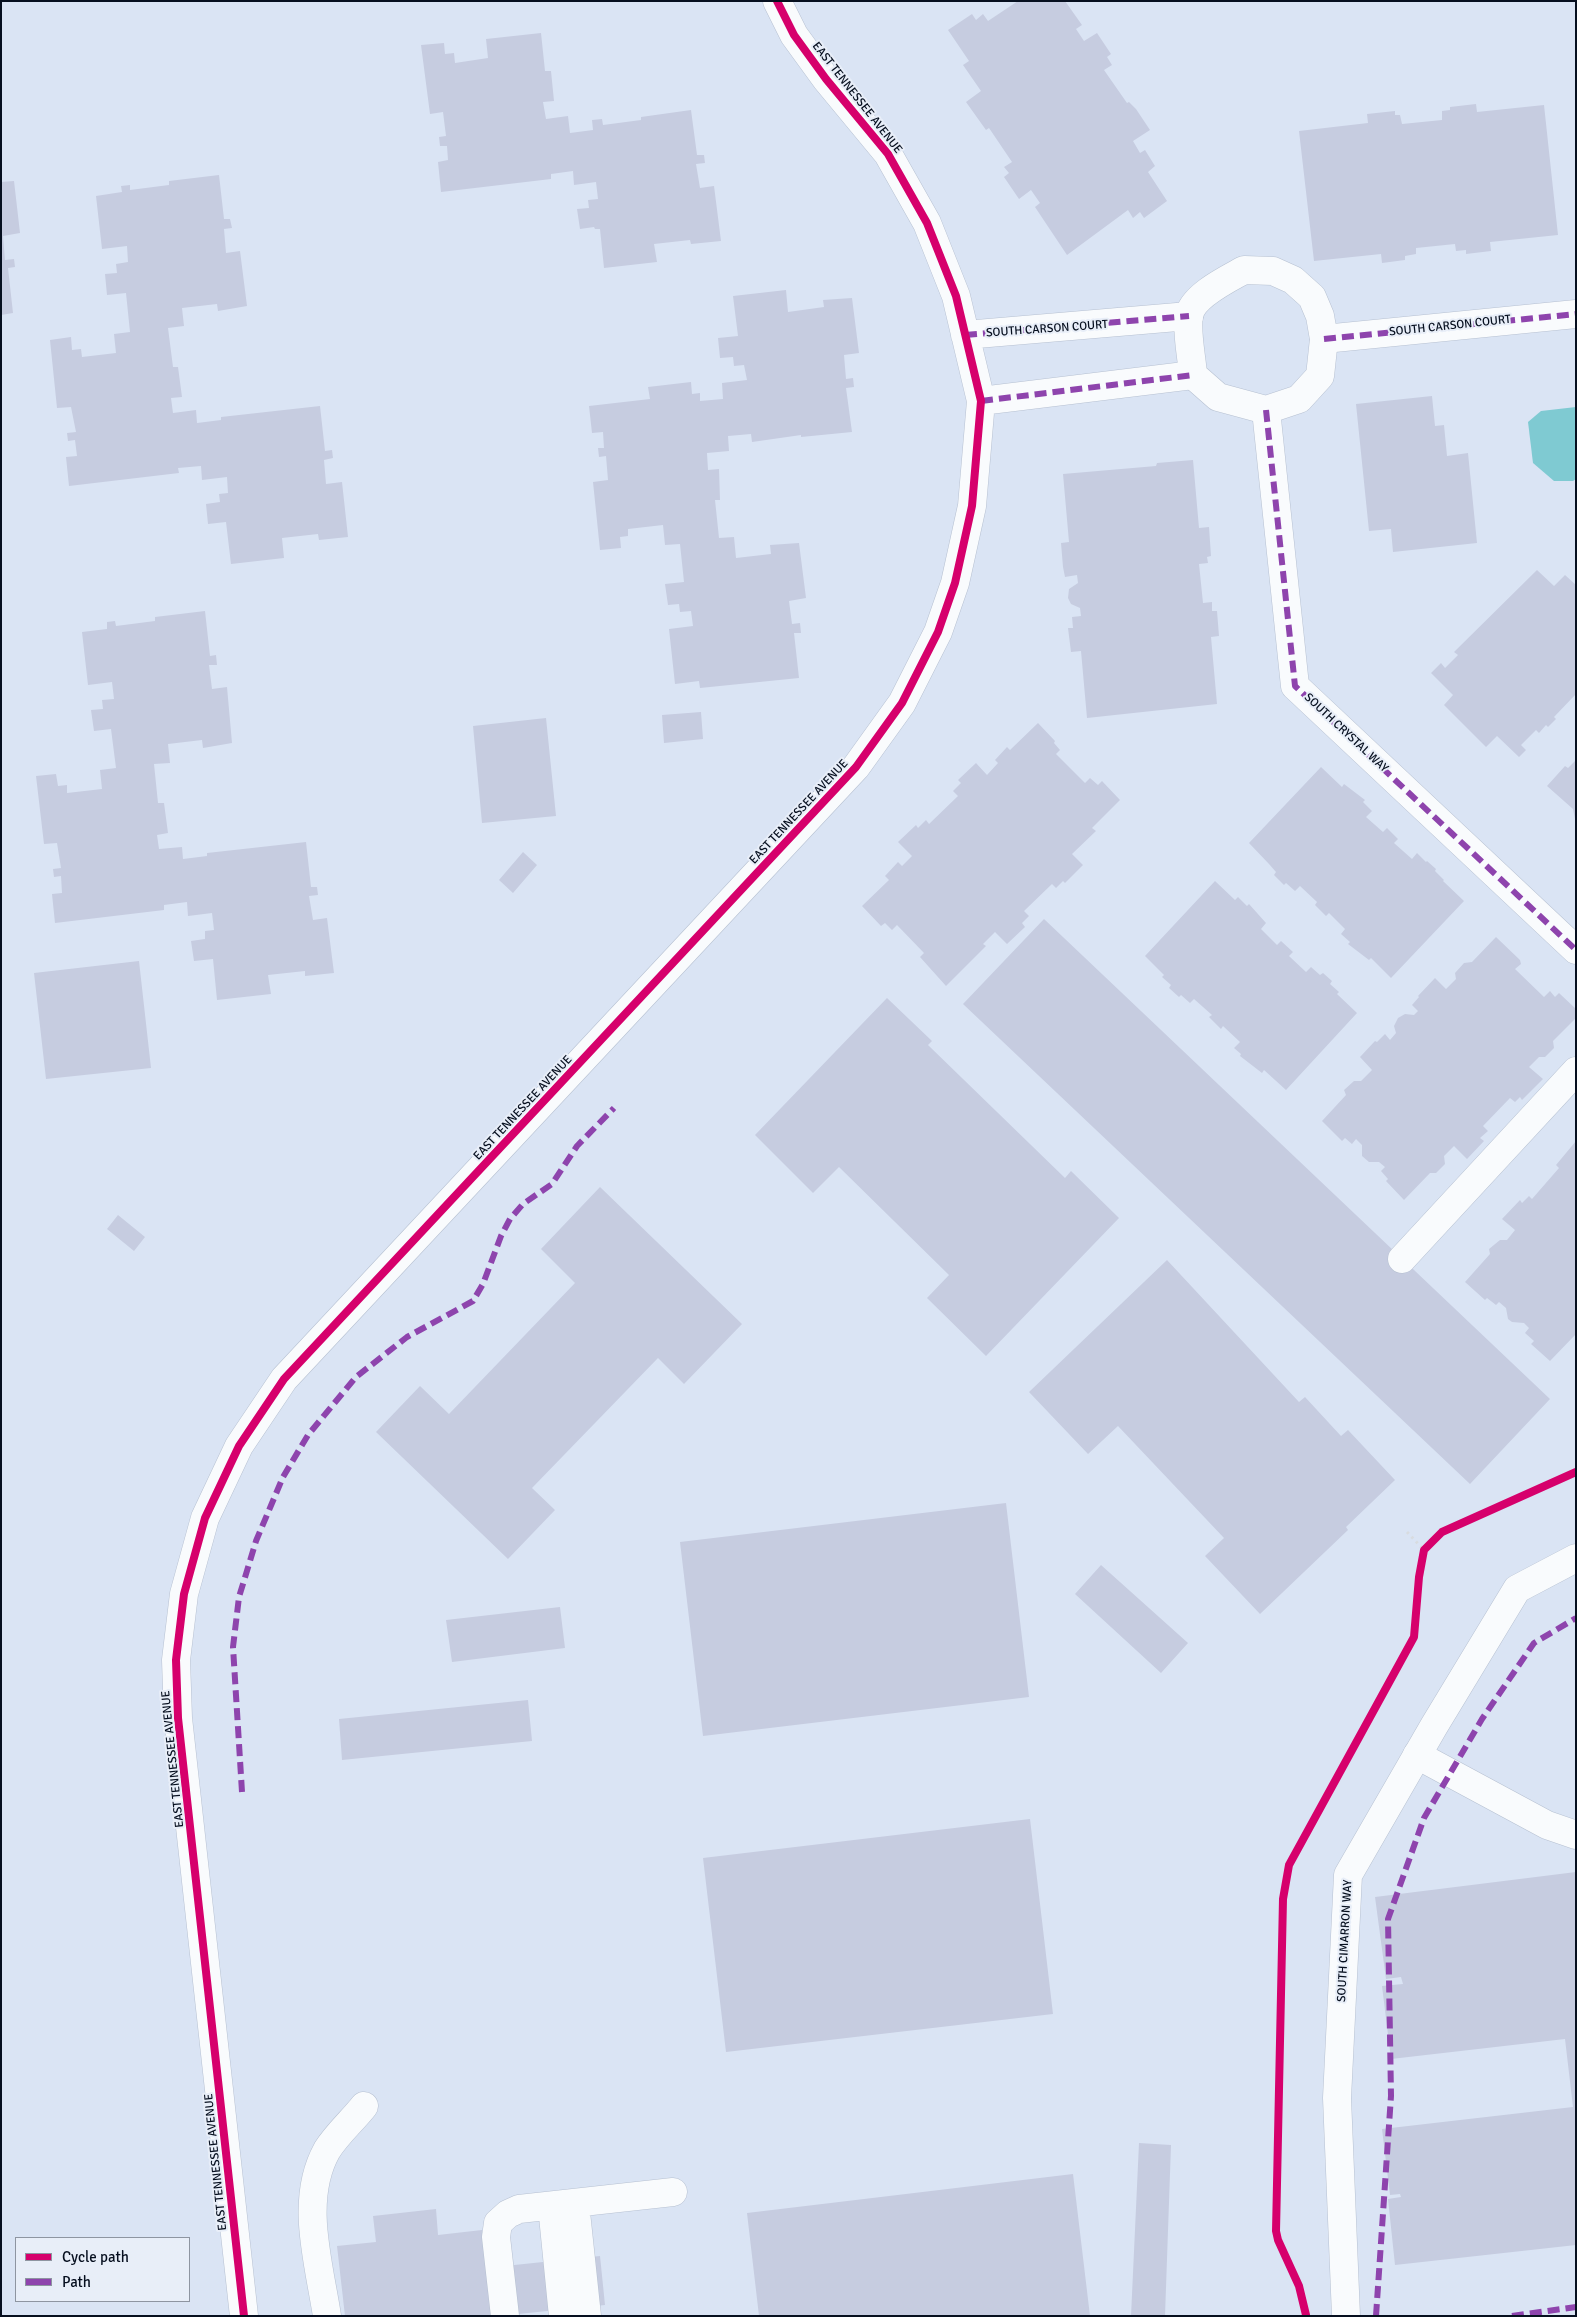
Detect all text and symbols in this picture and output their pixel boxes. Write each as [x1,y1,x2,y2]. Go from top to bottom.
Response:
street label: EAST TENNESSEE AVENUE [809,39,905,157]
street label: SOUTH CARSON COURT [1388,312,1512,340]
street label: SOUTH CARSON COURT [985,318,1109,340]
street label: SOUTH CRYSTAL WAY [1301,690,1391,776]
street label: EAST TENNESSEE AVENUE [747,757,851,867]
street label: EAST TENNESSEE AVENUE [471,1053,575,1163]
street label: EAST TENNESSEE AVENUE [159,1690,187,1828]
street label: SOUTH CIMARRON WAY [1335,1879,1355,2003]
street label: EAST TENNESSEE AVENUE [202,2093,230,2231]
legend [15,2237,190,2302]
text: Cycle path [62,2248,129,2266]
text: Path [62,2273,91,2291]

